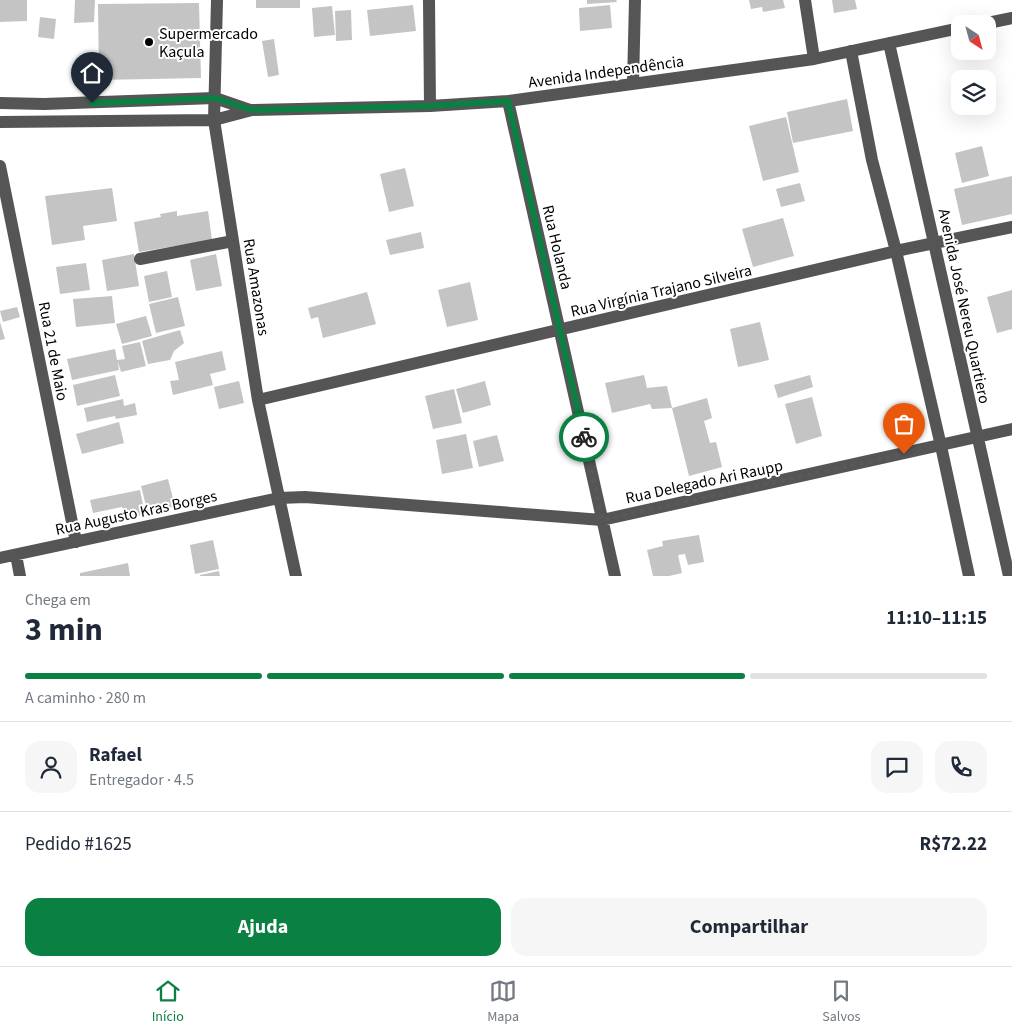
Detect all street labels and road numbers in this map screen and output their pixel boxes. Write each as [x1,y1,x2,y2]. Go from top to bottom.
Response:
street label: Avenida Independência [527,50,685,94]
street label: Rua Holanda [537,203,577,292]
street label: Avenida José Nereu Quartiero [933,207,995,406]
street label: Rua Amazonas [237,237,275,338]
street label: Rua Virgínia Trajano Silveira [568,259,754,323]
street label: Rua 21 de Maio [33,300,73,403]
street label: Rua Delegado Ari Raupp [624,455,785,509]
street label: Rua Augusto Kras Borges [53,485,219,541]

